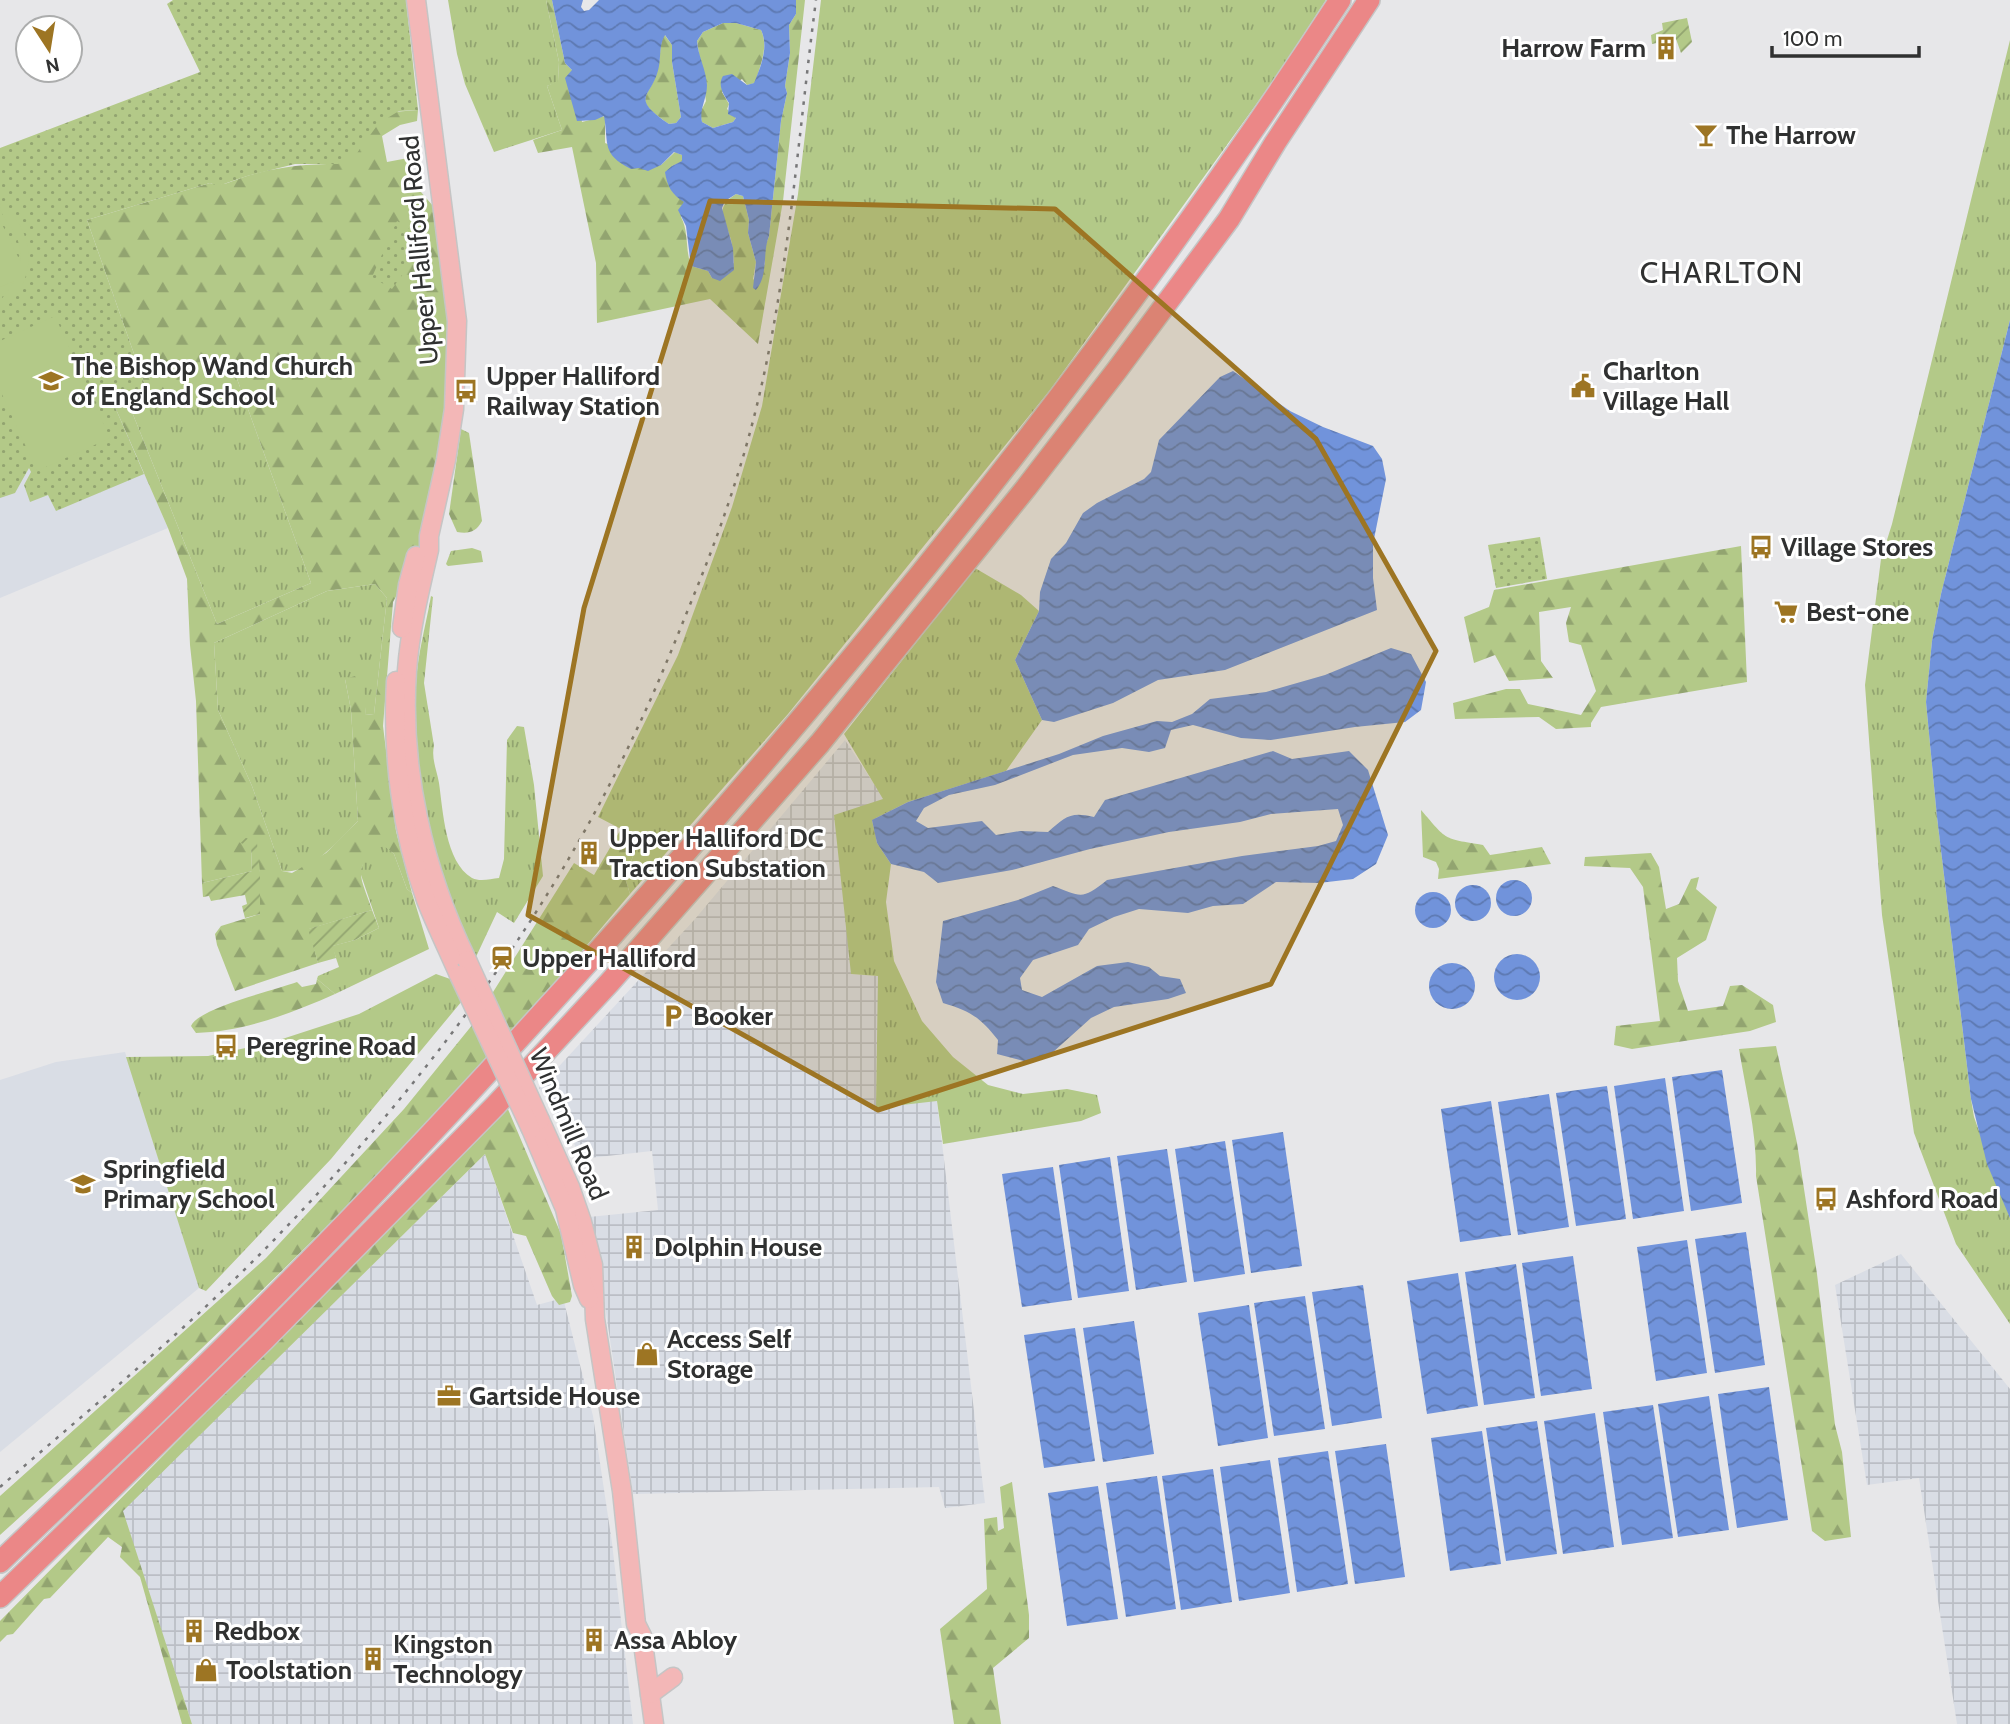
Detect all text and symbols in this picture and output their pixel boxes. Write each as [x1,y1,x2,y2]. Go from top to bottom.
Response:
north arrow [14,14,84,84]
scale bar [1772,14,1919,58]
text: 100 m [1783,26,1842,51]
place label: Harrow Farm [1501,32,1646,64]
building icon: Harrow Farm [1652,34,1680,62]
text: N [43,52,61,78]
place label: The Harrow [1726,119,1856,151]
bar icon: The Harrow [1692,121,1720,149]
street label: Upper Halliford Road [393,134,445,366]
district label: CHARLTON [1640,254,1804,291]
place label: The Bishop Wand Church of England School [71,350,353,412]
place label: Charlton Village Hall [1603,355,1729,417]
place label: Upper Halliford Railway Station [486,360,660,422]
school or university icon: The Bishop Wand Church of England School [37,367,65,395]
public building icon: Charlton Village Hall [1569,372,1597,400]
bus stop icon: Upper Halliford Railway Station [452,377,480,405]
place label: Village Stores [1781,531,1933,563]
bus stop icon: Village Stores [1747,533,1775,561]
place label: Best-one [1806,596,1909,628]
supermarket icon: Best-one [1772,598,1800,626]
place label: Upper Halliford DC Traction Substation [609,822,826,884]
building icon: Upper Halliford DC Traction Substation [575,839,603,867]
place label: Upper Halliford [522,942,696,974]
station icon: Upper Halliford [488,944,516,972]
place label: Booker [693,1000,773,1032]
parking icon: Booker [659,1002,687,1030]
place label: Peregrine Road [246,1030,416,1062]
bus stop icon: Peregrine Road [212,1032,240,1060]
street label: Windmill Road [523,1043,615,1205]
place label: Springfield Primary School [103,1153,275,1215]
school or university icon: Springfield Primary School [69,1170,97,1198]
place label: Ashford Road [1846,1183,1998,1215]
bus stop icon: Ashford Road [1812,1185,1840,1213]
place label: Dolphin House [654,1231,822,1263]
building icon: Dolphin House [620,1233,648,1261]
place label: Access Self Storage [667,1323,792,1385]
shop icon: Access Self Storage [633,1340,661,1368]
place label: Gartside House [469,1380,640,1412]
office icon: Gartside House [435,1382,463,1410]
place label: Redbox [214,1615,300,1647]
building icon: Redbox [180,1617,208,1645]
place label: Assa Abloy [614,1624,737,1656]
building icon: Assa Abloy [580,1626,608,1654]
place label: Kingston Technology [393,1628,523,1690]
building icon: Kingston Technology [359,1645,387,1673]
place label: Toolstation [226,1654,352,1686]
shop icon: Toolstation [192,1656,220,1684]

